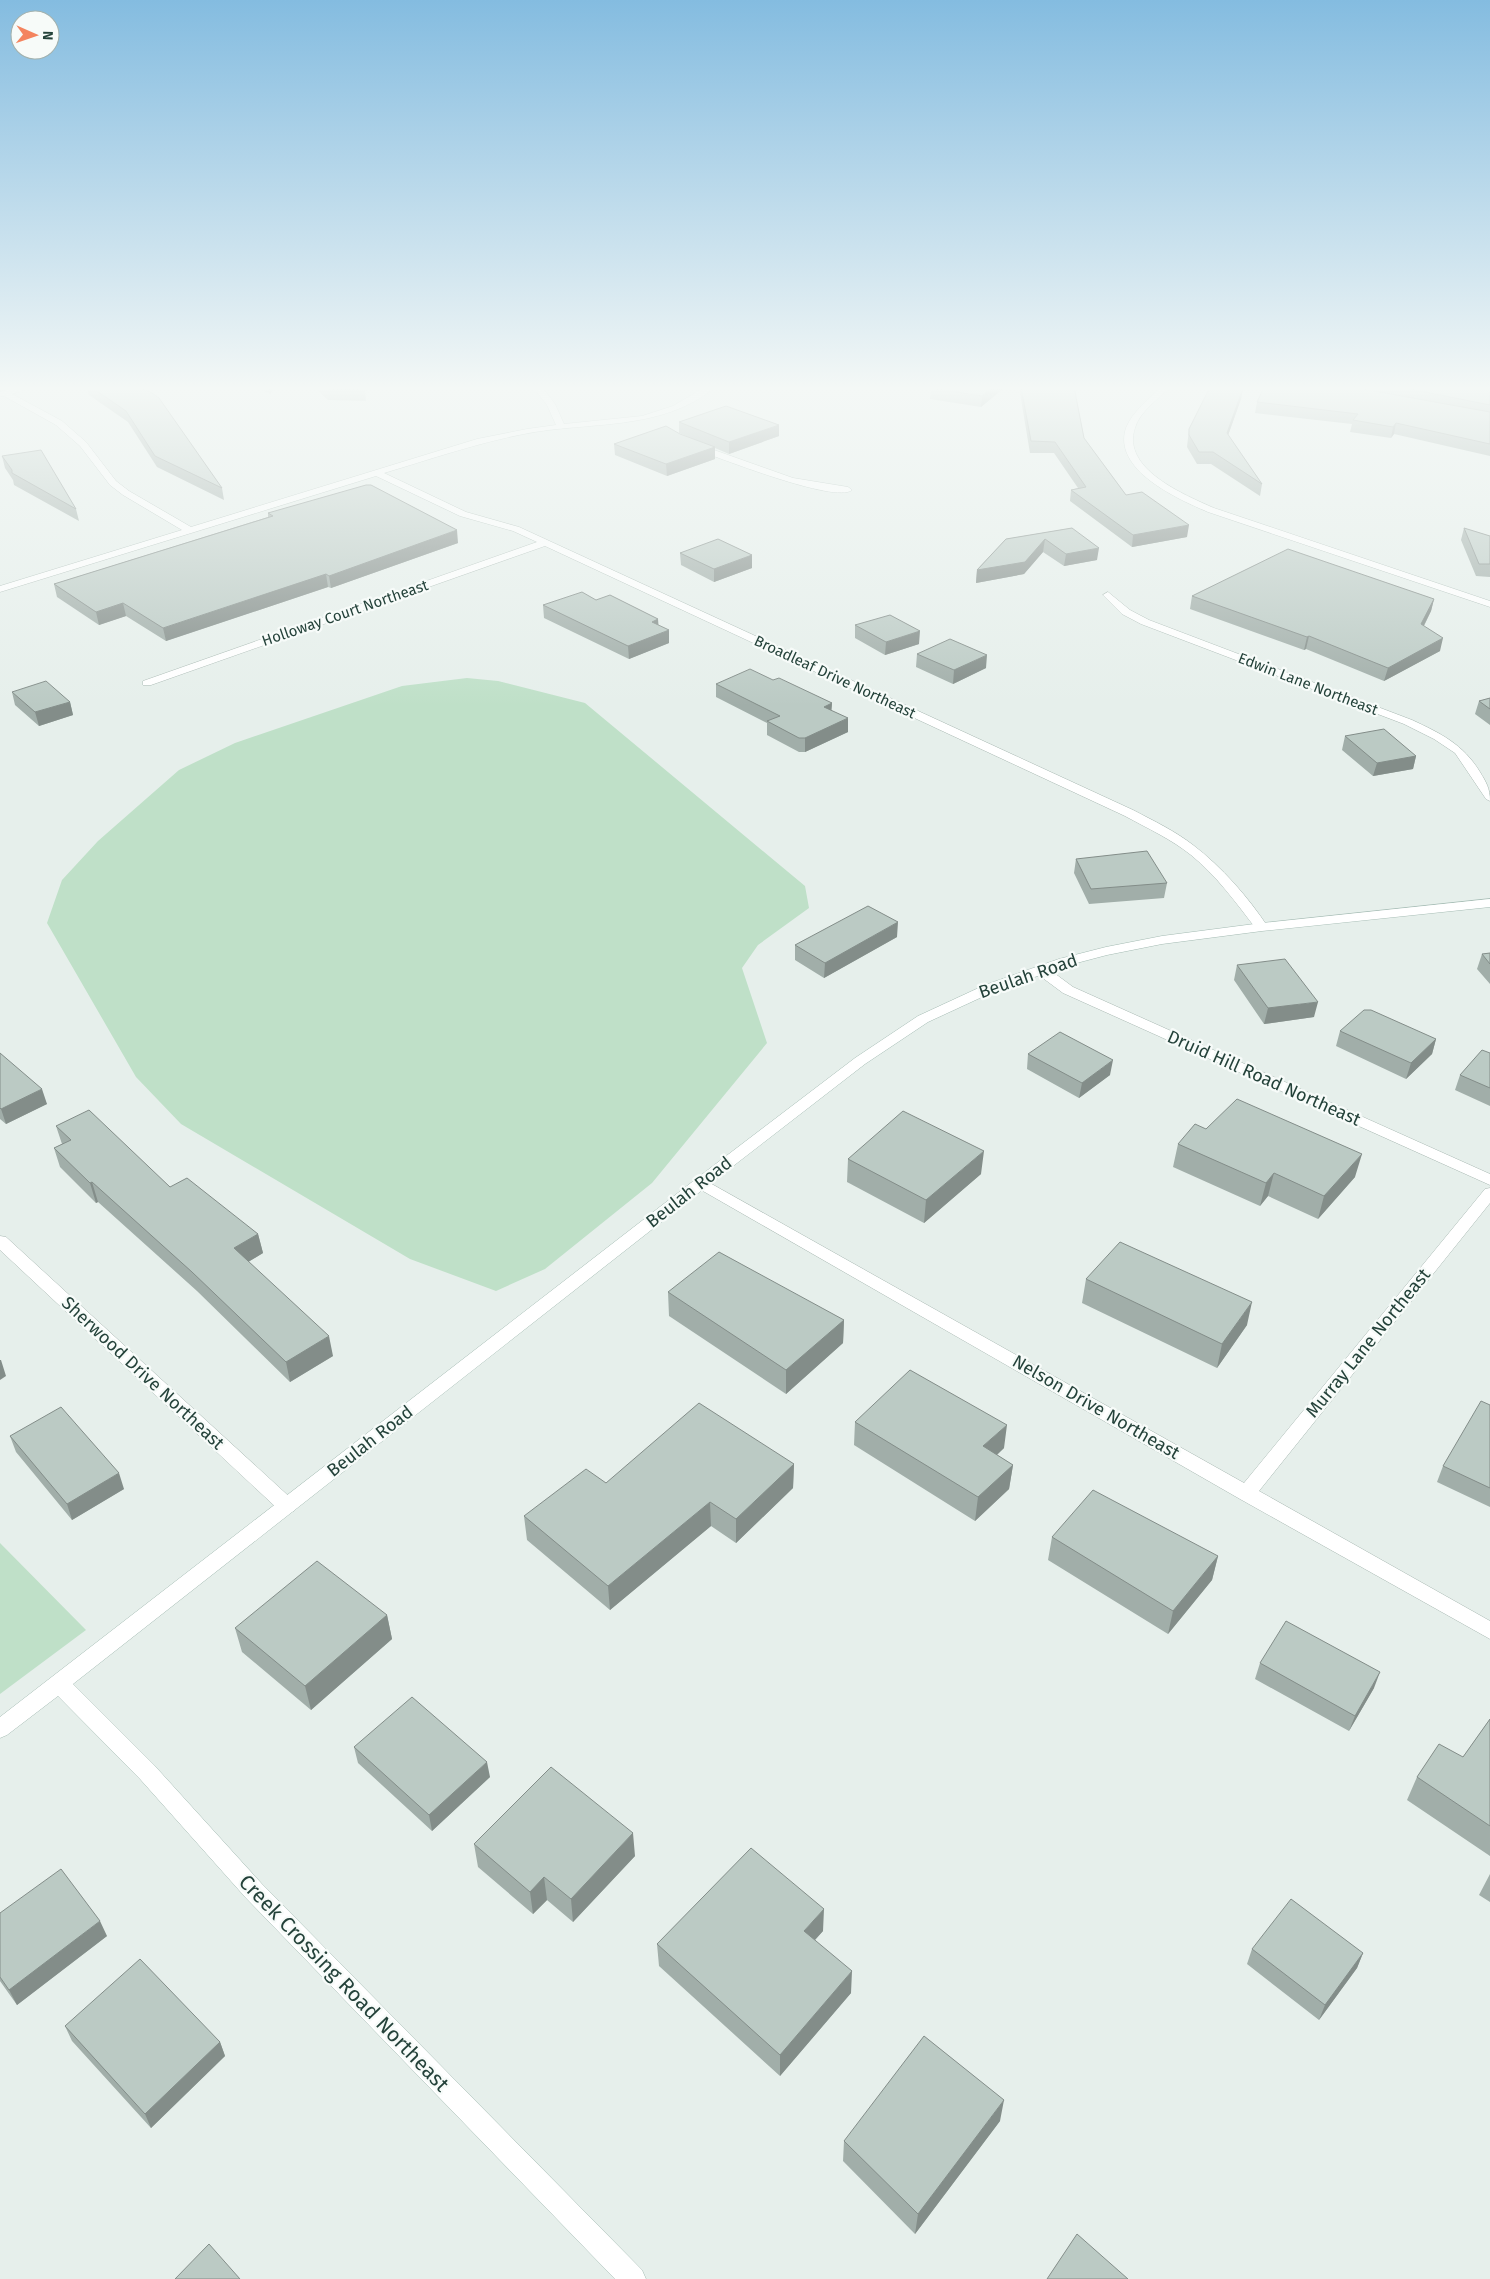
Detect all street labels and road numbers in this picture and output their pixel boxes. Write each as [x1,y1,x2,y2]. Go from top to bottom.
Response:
street label: Holloway Court Northeast [260,576,431,650]
street label: Broadleaf Drive Northeast [751,632,919,723]
street label: Edwin Lane Northeast [1236,649,1381,719]
street label: Beulah Road [976,949,1080,1003]
street label: Druid Hill Road Northeast [1164,1025,1365,1131]
street label: Beulah Road [642,1152,736,1232]
street label: Murray Lane Northeast [1301,1264,1435,1422]
street label: Sherwood Drive Northeast [57,1292,229,1455]
street label: Nelson Drive Northeast [1008,1350,1184,1464]
street label: Beulah Road [323,1401,417,1481]
street label: Creek Crossing Road Northeast [233,1869,455,2097]

